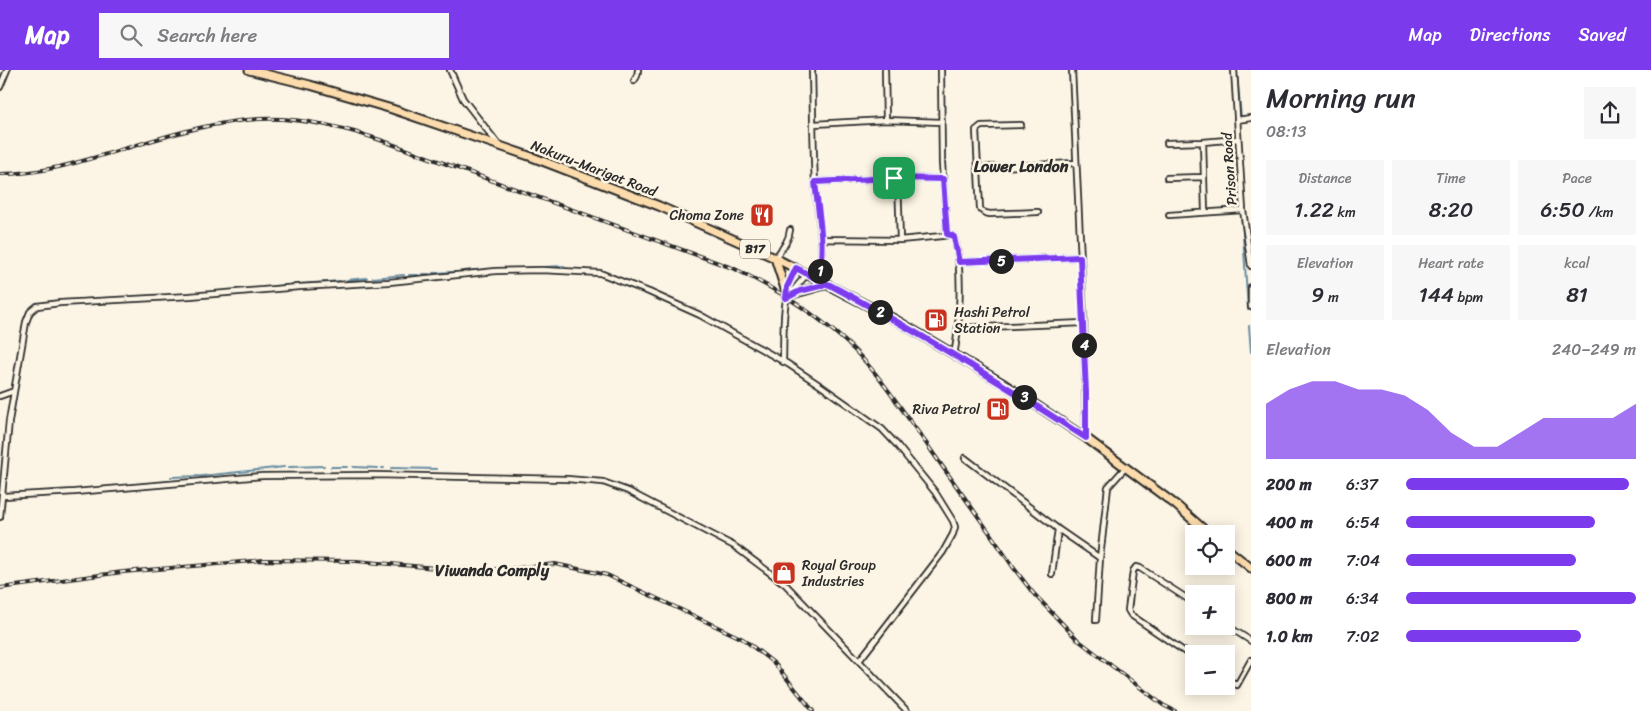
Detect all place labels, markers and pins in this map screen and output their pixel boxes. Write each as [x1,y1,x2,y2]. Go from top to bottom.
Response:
pin [873,157,915,199]
restaurant icon: Choma Zone [749,202,775,228]
place label: Choma Zone [670,203,744,228]
pin: 5 [988,248,1014,274]
pin: 1 [808,258,832,284]
pin: 2 [868,300,892,324]
place label: Hashi Petrol Station [954,300,1031,341]
fuel station icon: Hashi Petrol Station [923,307,949,333]
pin: 4 [1072,332,1096,358]
pin: 3 [1012,384,1036,410]
fuel station icon: Riva Petrol [985,396,1011,422]
place label: Riva Petrol [913,397,981,422]
place label: Royal Group Industries [801,553,876,594]
shop icon: Royal Group Industries [771,560,797,586]

